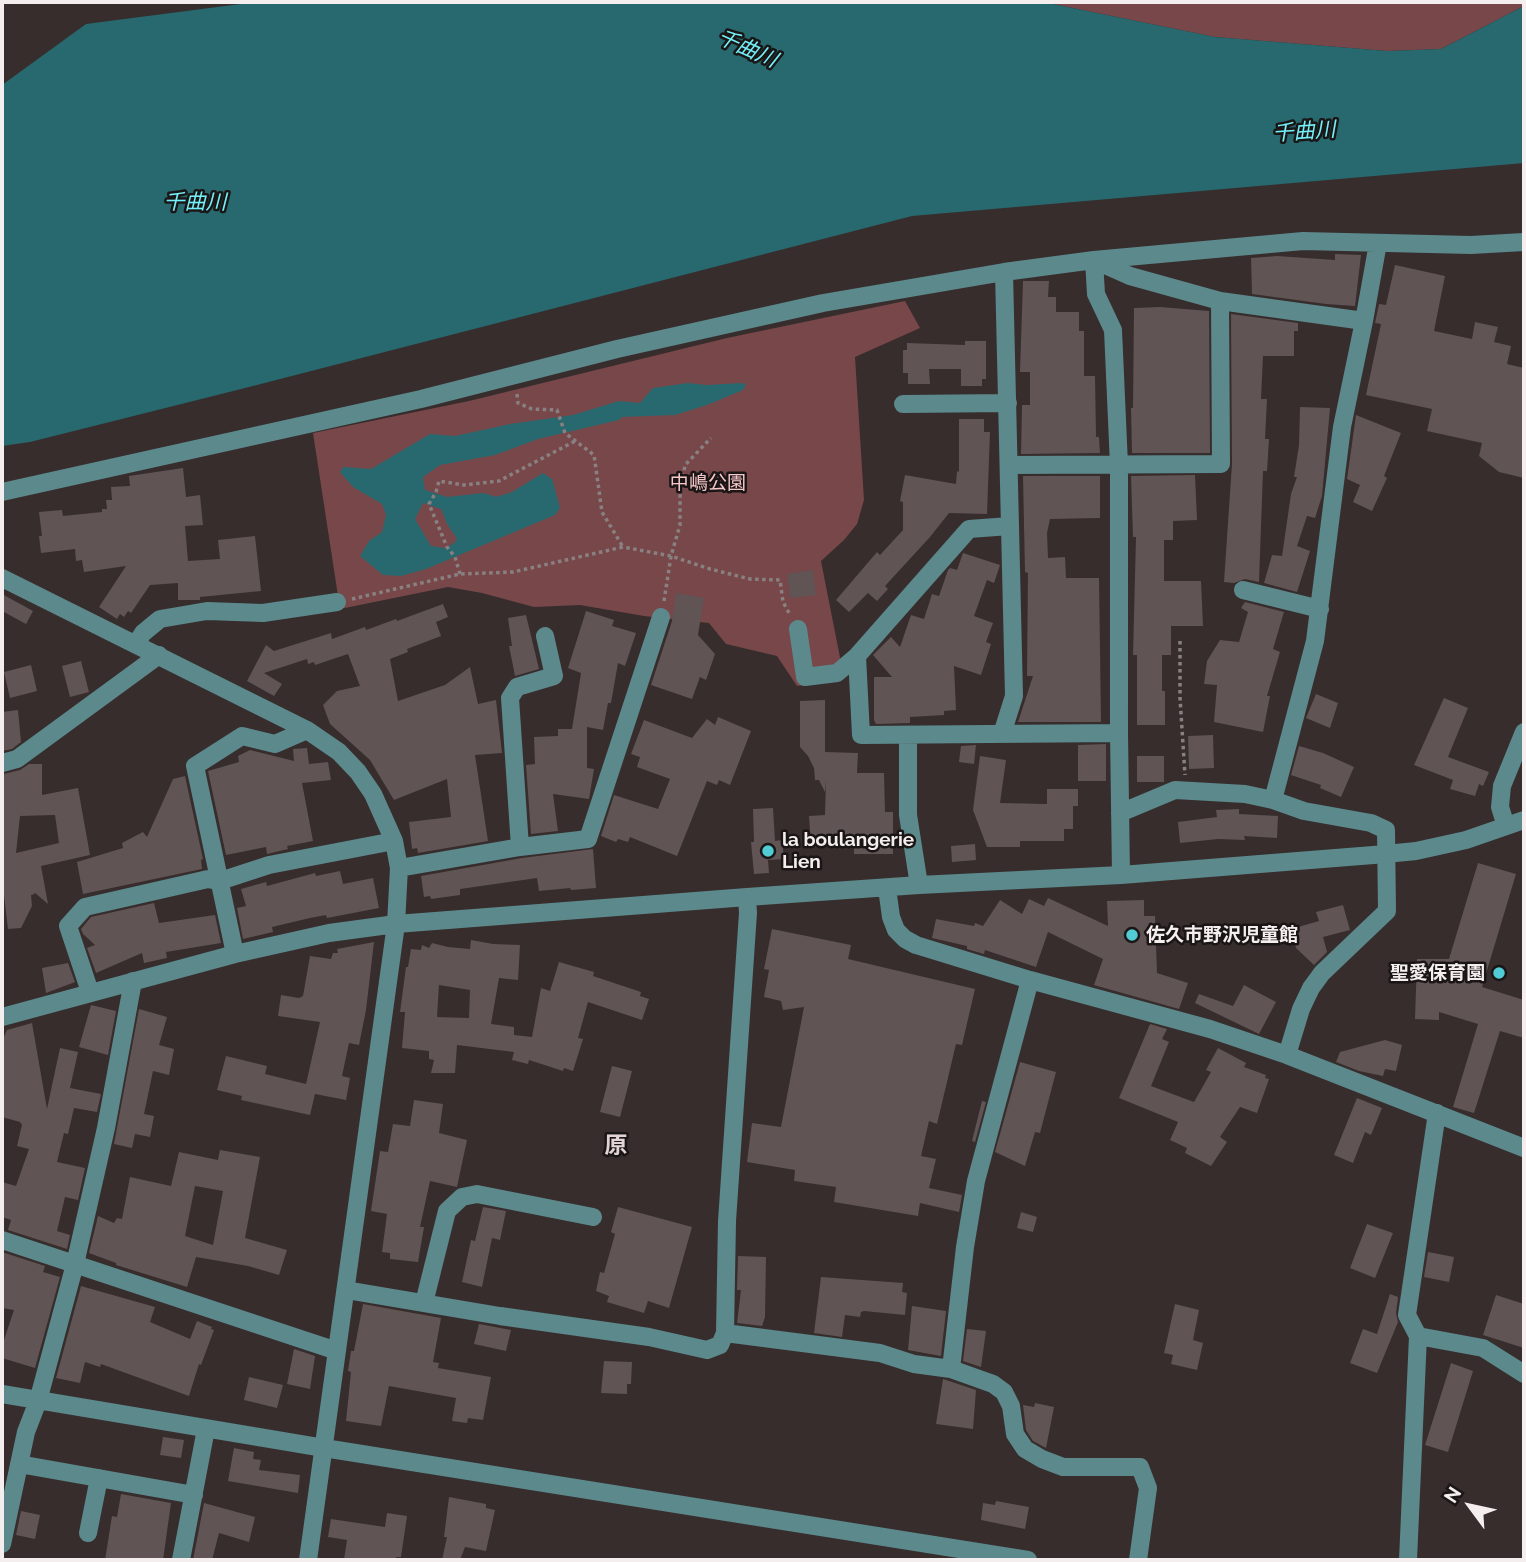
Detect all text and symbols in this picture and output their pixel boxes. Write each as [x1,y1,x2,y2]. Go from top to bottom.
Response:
water label: 千曲川 [713,25,781,73]
water label: 千曲川 [1272,117,1336,147]
water label: 千曲川 [164,190,226,216]
park label: 中嶋公園 [670,472,746,494]
place label: la boulangerie Lien [782,829,914,873]
marker: la boulangerie Lien [760,843,776,859]
place label: 佐久市野沢児童館 [1146,924,1298,946]
marker: 佐久市野沢児童館 [1124,927,1140,943]
place label: 聖愛保育園 [1390,962,1485,984]
marker: 聖愛保育園 [1491,965,1507,981]
district label: 原 [605,1132,627,1160]
north arrow [1435,1471,1505,1541]
text: N [1439,1482,1466,1507]

